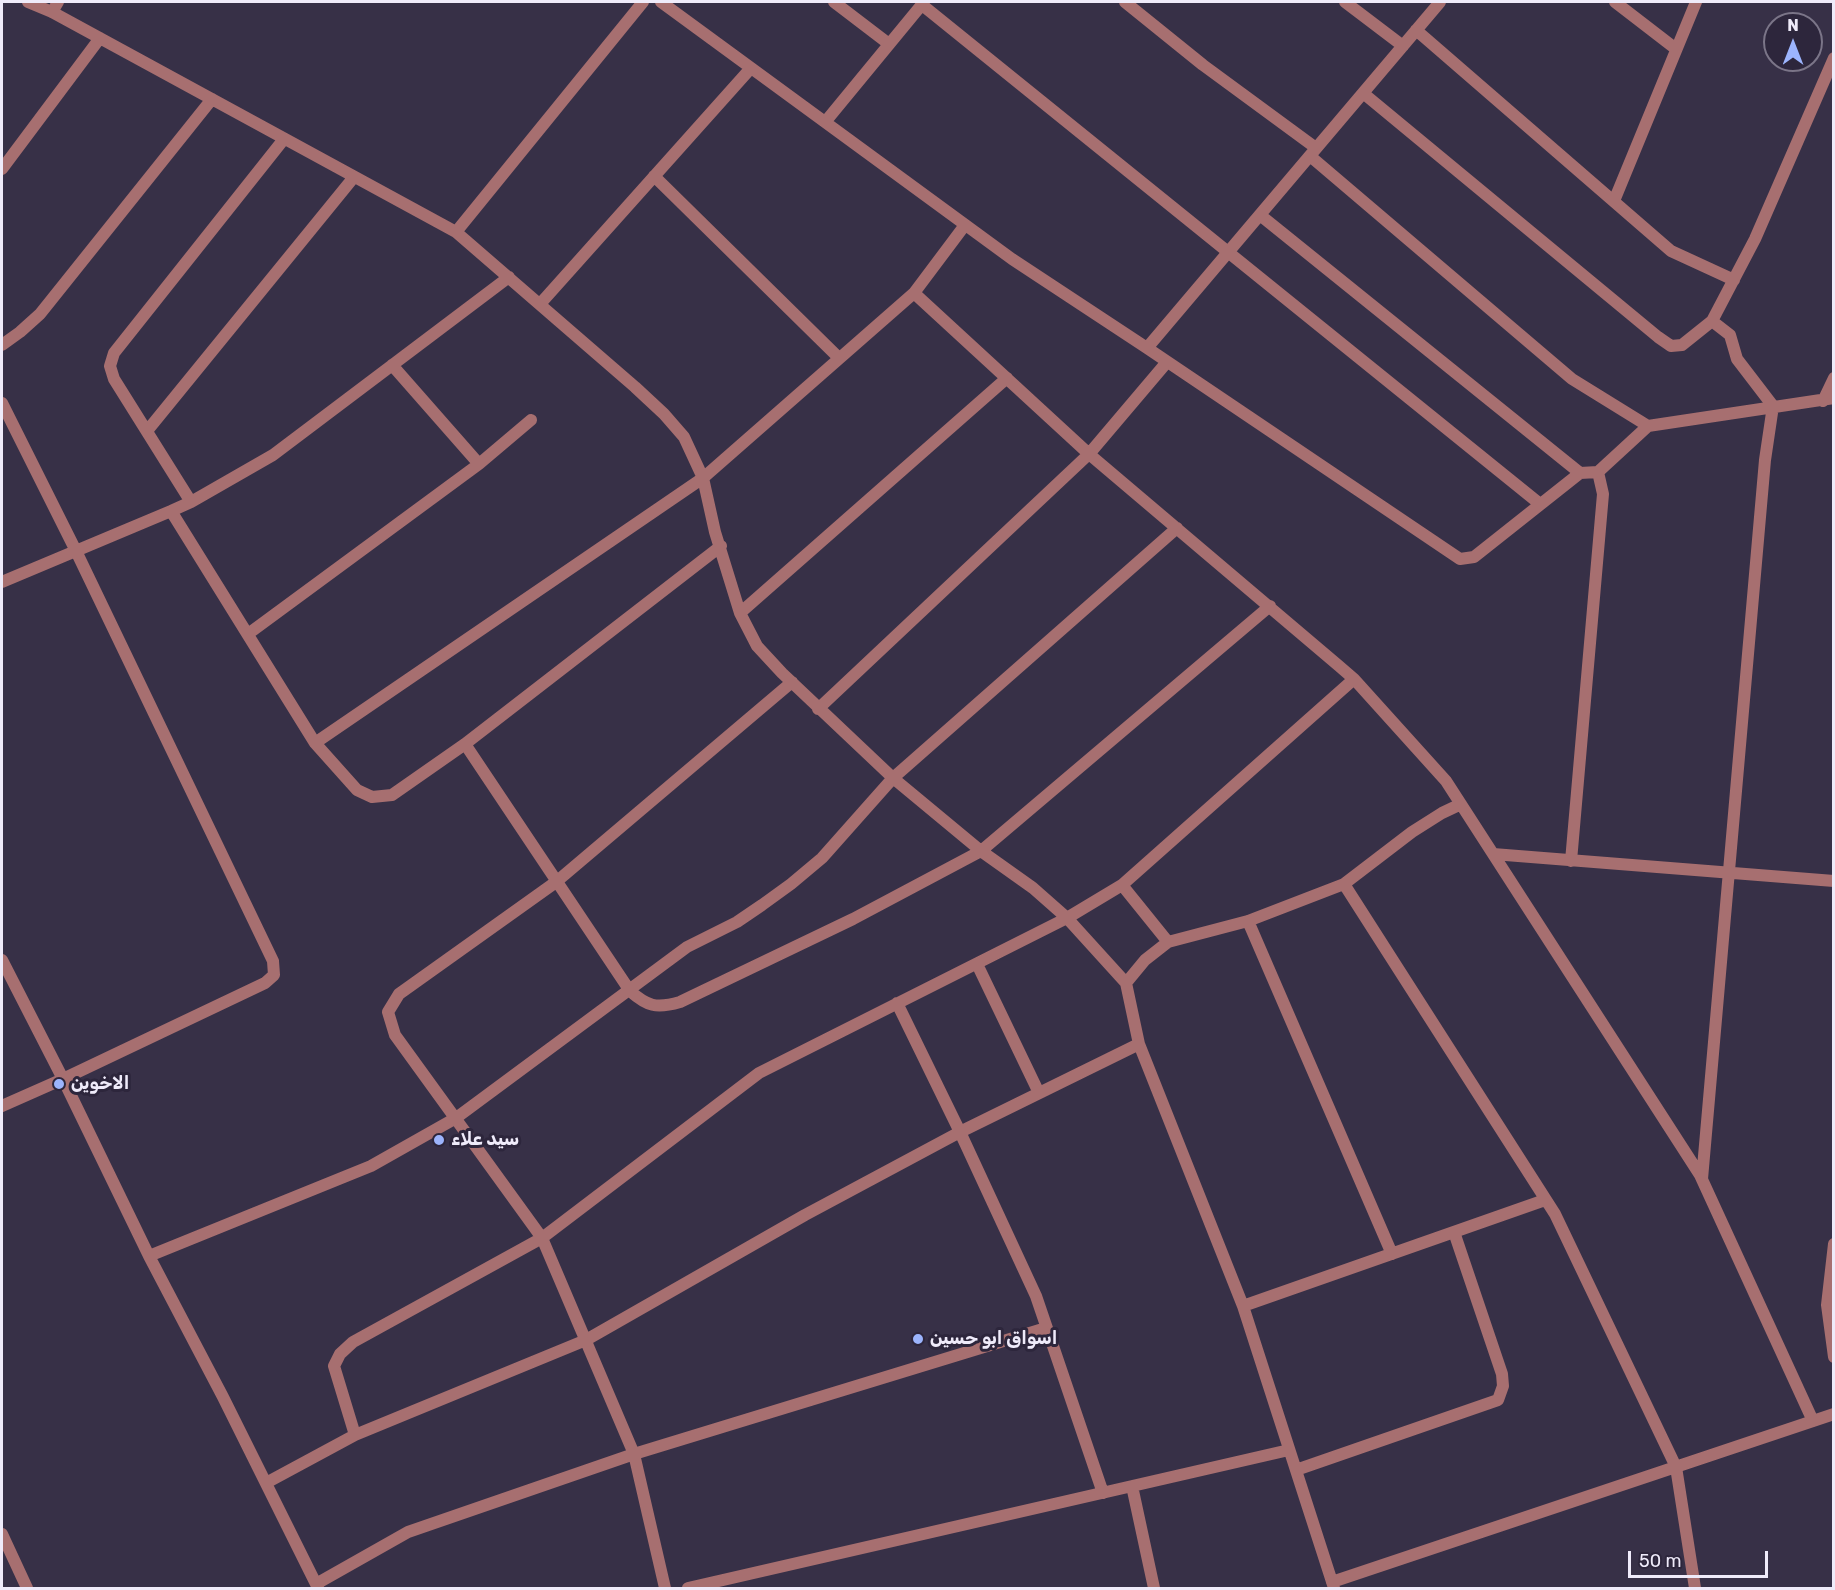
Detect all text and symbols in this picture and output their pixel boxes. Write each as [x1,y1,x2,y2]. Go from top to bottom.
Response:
north arrow [1763,12,1823,72]
text: N [1787,16,1799,35]
place label: الاخوين [71,1073,129,1095]
marker: الاخوين [52,1077,66,1091]
place label: سيد علاء [451,1129,519,1151]
marker: سيد علاء [432,1133,446,1147]
place label: اسواق ابو حسين [930,1328,1057,1350]
marker: اسواق ابو حسين [911,1332,925,1346]
scale bar [1631,1539,1770,1577]
text: 50 m [1639,1550,1682,1572]

